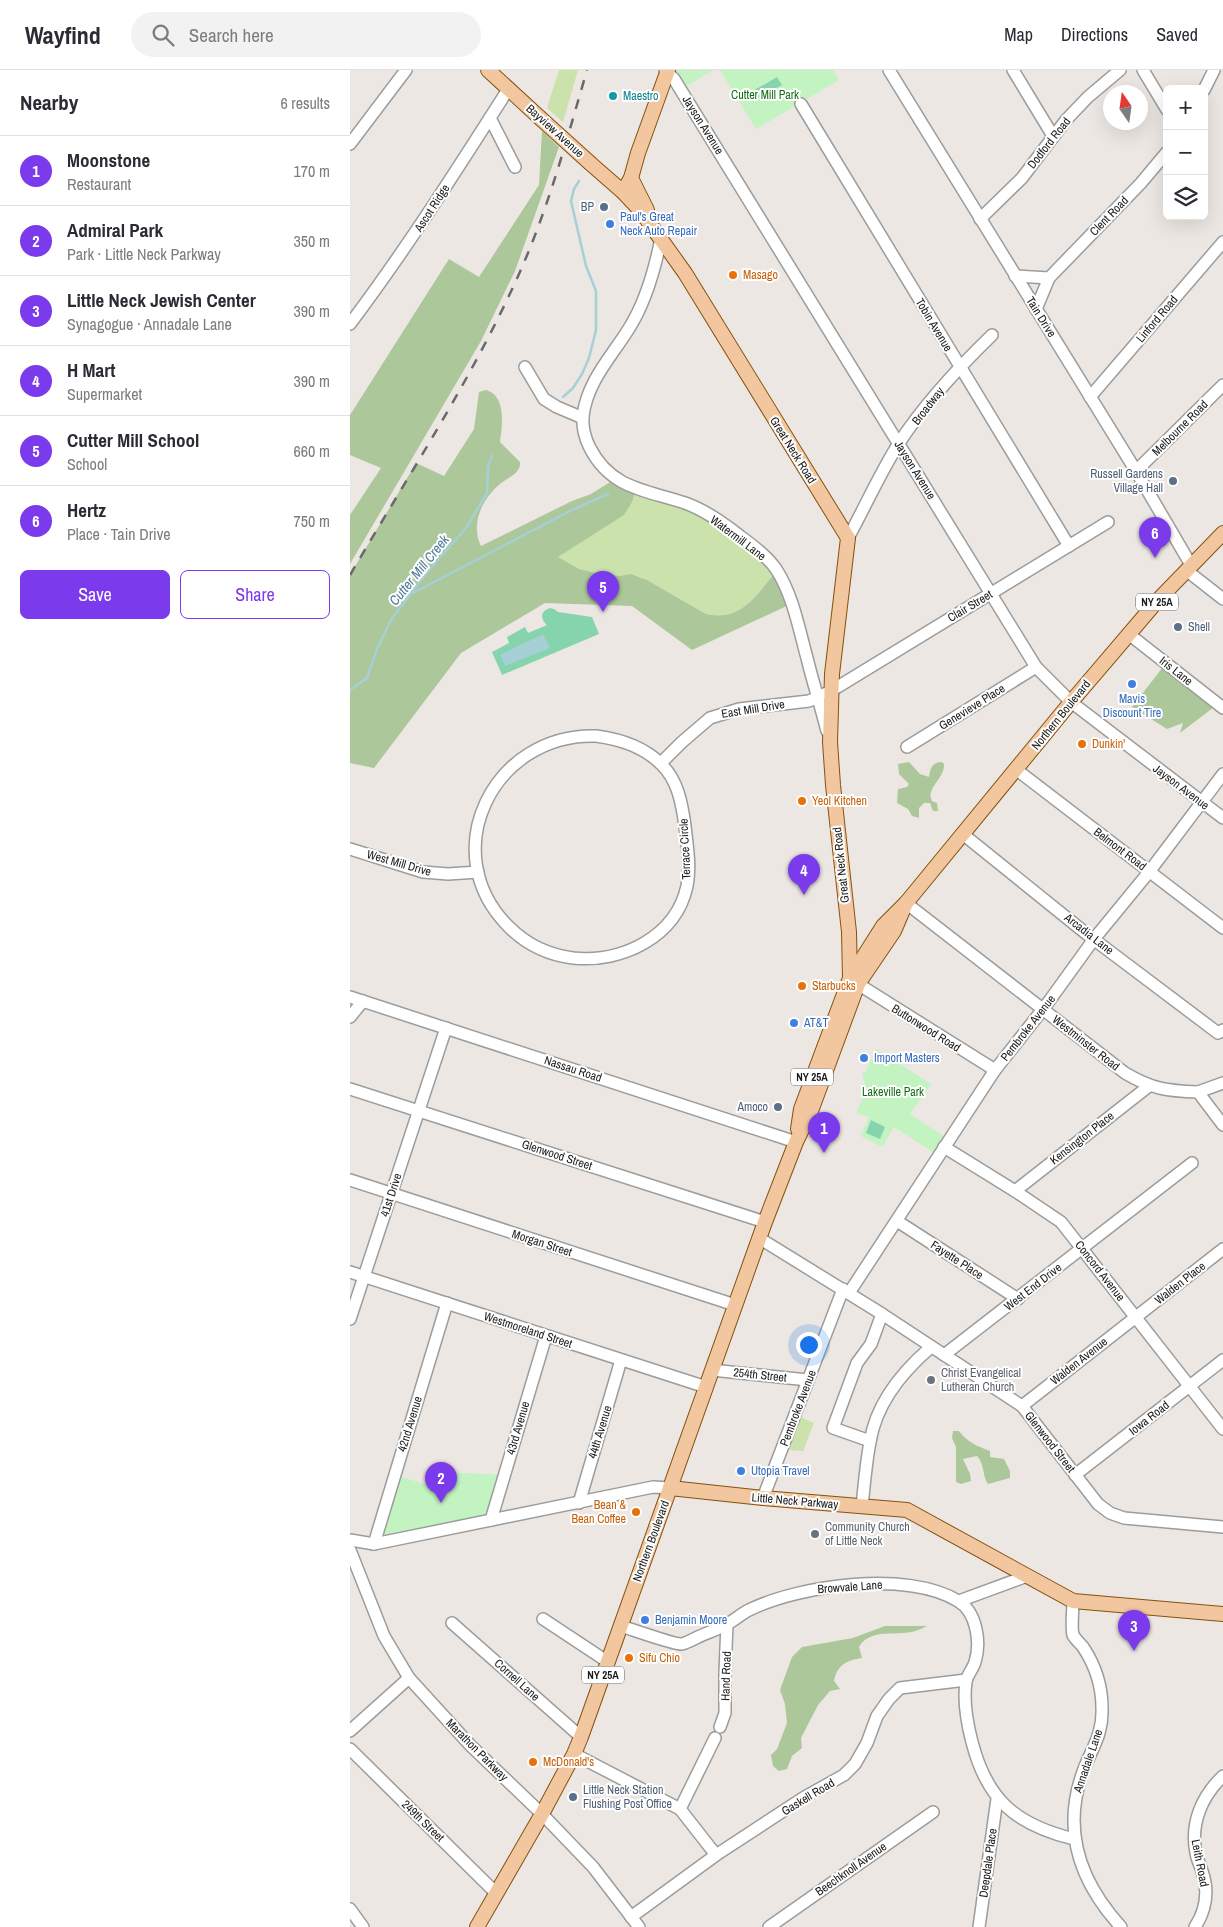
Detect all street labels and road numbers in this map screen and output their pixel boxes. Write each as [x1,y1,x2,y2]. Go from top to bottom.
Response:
street label: Jayson Avenue [679,93,727,157]
street label: Bayview Avenue [523,101,587,161]
street label: Dodford Road [1024,114,1074,172]
street label: Ascot Ridge [410,181,453,236]
street label: Clent Road [1086,193,1132,239]
street label: Linford Road [1133,292,1181,346]
street label: Tain Drive [1022,294,1060,340]
street label: Tobin Avenue [912,295,956,355]
street label: Broadway [908,384,948,428]
street label: Melbourne Road [1149,397,1211,459]
street label: Great Neck Road [766,414,820,486]
street label: Jayson Avenue [891,438,939,502]
street label: Watermill Lane [707,512,769,564]
street label: Clair Street [945,586,996,626]
road number: NY 25A [1136,594,1178,610]
street label: Iris Lane [1156,653,1196,689]
street label: Northern Boulevard [1028,677,1094,753]
street label: Genevieve Place [936,680,1008,734]
street label: East Mill Drive [720,696,786,722]
street label: Jayson Avenue [1150,761,1212,813]
street label: Terrace Circle [675,818,695,880]
street label: Belmont Road [1090,824,1150,874]
street label: Great Neck Road [829,826,853,904]
street label: West Mill Drive [365,846,433,880]
street label: Arcadia Lane [1060,909,1117,958]
street label: Pembroke Avenue [997,991,1059,1065]
street label: Buttonwood Road [889,1000,963,1056]
street label: Westminster Road [1049,1012,1123,1074]
street label: Nassau Road [542,1052,604,1086]
road number: NY 25A [791,1069,833,1086]
street label: Kensington Place [1047,1108,1117,1168]
street label: Glenwood Street [520,1136,595,1174]
street label: 41st Drive [376,1171,406,1219]
street label: Morgan Street [510,1226,574,1260]
street label: Fayette Place [928,1237,986,1283]
street label: Concord Avenue [1071,1237,1129,1305]
street label: Walden Place [1151,1258,1209,1308]
street label: West End Drive [1001,1260,1065,1314]
street label: Westmoreland Street [482,1308,575,1352]
street label: Walden Avenue [1047,1334,1111,1388]
street label: 254th Street [732,1364,788,1386]
street label: Pembroke Avenue [776,1368,820,1448]
street label: 42nd Avenue [394,1394,426,1454]
street label: Iowa Road [1126,1397,1172,1439]
street label: 43rd Avenue [503,1399,533,1457]
street label: 44th Avenue [584,1404,616,1460]
street label: Glenwood Street [1021,1408,1079,1476]
street label: Little Neck Parkway [751,1489,839,1513]
street label: Northern Boulevard [629,1498,673,1584]
street label: Browvale Lane [817,1577,883,1597]
street label: Hand Road [717,1651,735,1701]
street label: Cornell Lane [491,1655,543,1705]
road number: NY 25A [582,1666,624,1684]
street label: Marathon Parkway [442,1715,512,1785]
street label: Annadale Lane [1069,1727,1106,1796]
street label: Gaskell Road [779,1775,837,1819]
street label: 249th Street [398,1797,448,1846]
street label: Deepdale Place [975,1827,1001,1899]
street label: Beechknoll Avenue [812,1838,890,1900]
street label: Leith Road [1188,1838,1212,1888]

